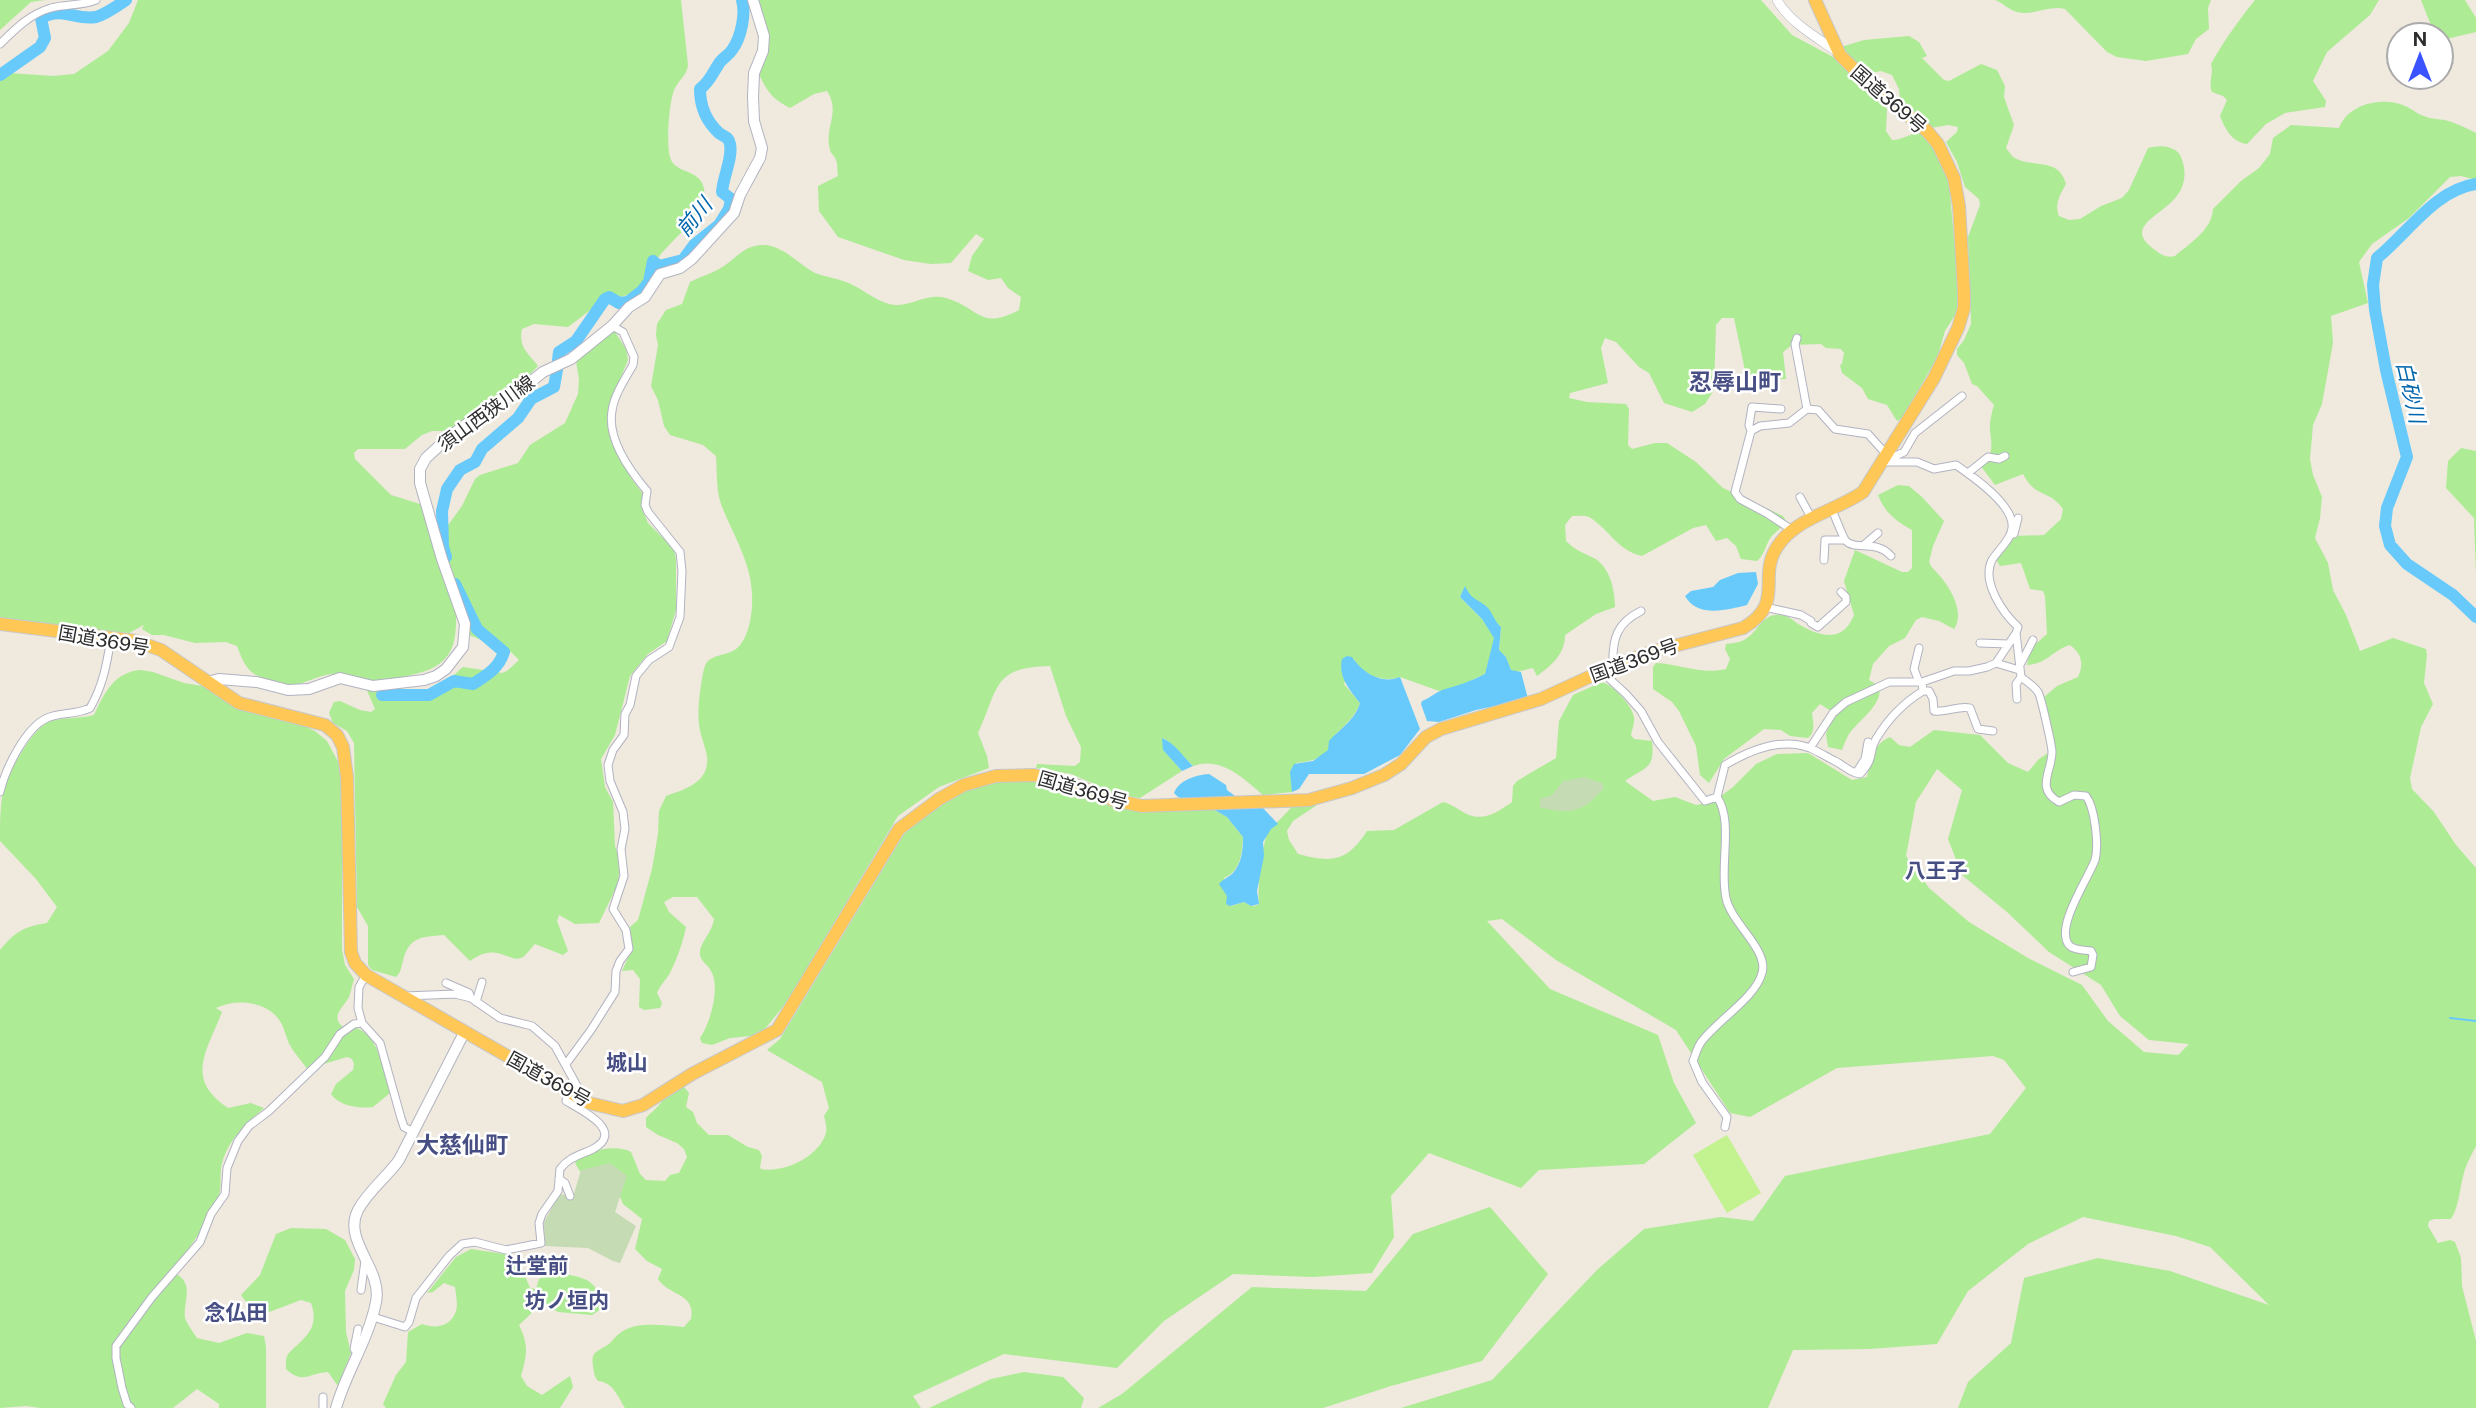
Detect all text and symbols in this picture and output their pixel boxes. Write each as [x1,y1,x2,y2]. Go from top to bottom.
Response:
north arrow [2385,21,2455,91]
text: N [2413,28,2427,50]
street label: 国道369号 [1847,60,1931,138]
water label: 前川 [671,191,718,241]
water label: 白砂川 [2392,358,2431,427]
district label: 忍辱山町 [1689,368,1781,395]
street label: 須山西狭川線 [433,371,539,455]
street label: 国道369号 [57,621,151,659]
street label: 国道369号 [1587,634,1681,686]
street label: 国道369号 [1036,767,1130,813]
district label: 八王子 [1905,858,1968,883]
street label: 国道369号 [503,1047,595,1111]
district label: 城山 [606,1050,648,1075]
district label: 大慈仙町 [416,1131,508,1158]
district label: 辻堂前 [506,1253,569,1278]
district label: 坊ノ垣内 [525,1288,609,1313]
district label: 念仏田 [205,1300,268,1325]

